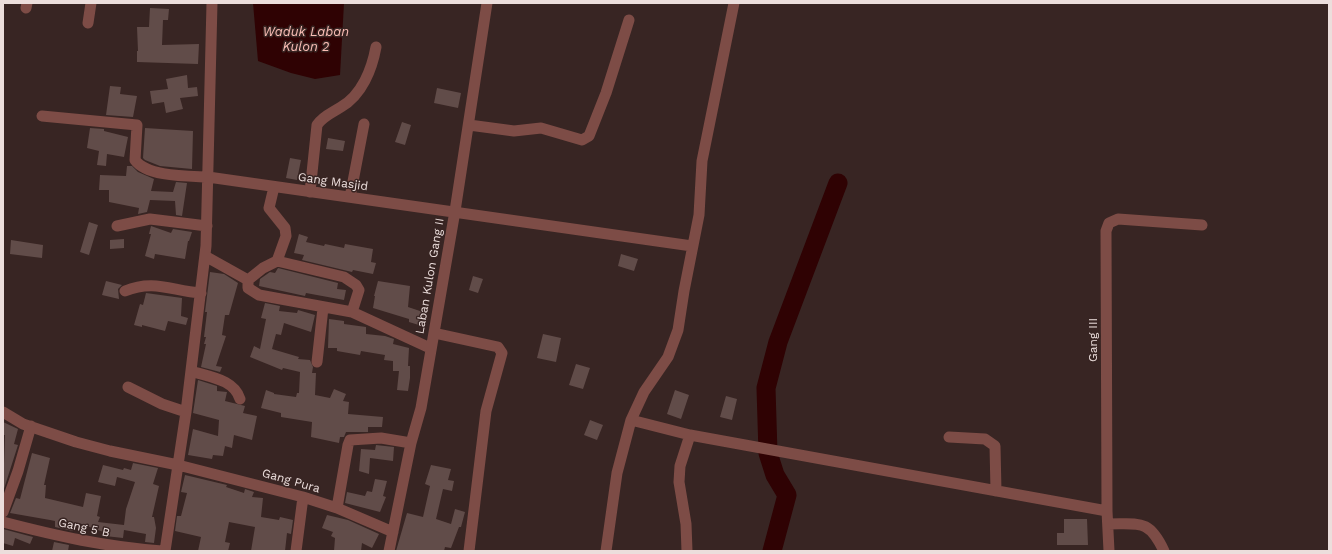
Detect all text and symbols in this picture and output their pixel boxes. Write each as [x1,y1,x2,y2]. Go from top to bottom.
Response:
water label: Waduk Laban Kulon 2 [263,24,349,55]
street label: Gang Masjid [297,170,369,194]
street label: Laban Kulon Gang II [413,217,447,335]
street label: Gang III [1086,318,1100,362]
street label: Gang Pura [260,466,322,496]
street label: Gang 5 B [57,516,111,540]

